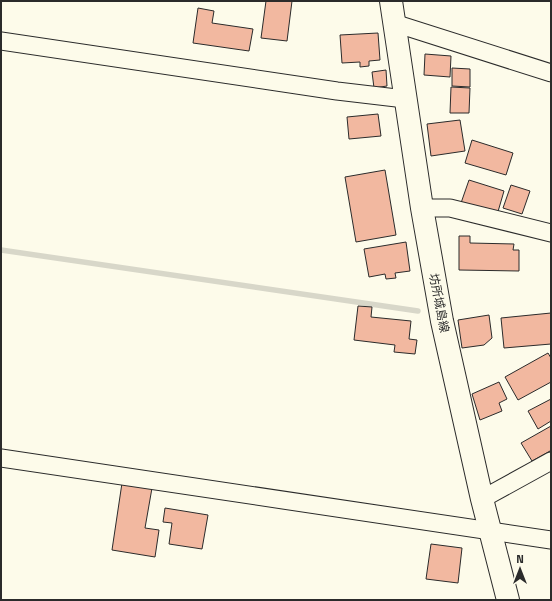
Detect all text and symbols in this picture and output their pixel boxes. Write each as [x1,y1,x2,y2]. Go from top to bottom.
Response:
street label: 坊所城島線 [424,272,455,334]
north arrow [500,549,540,589]
text: N [516,551,524,567]

